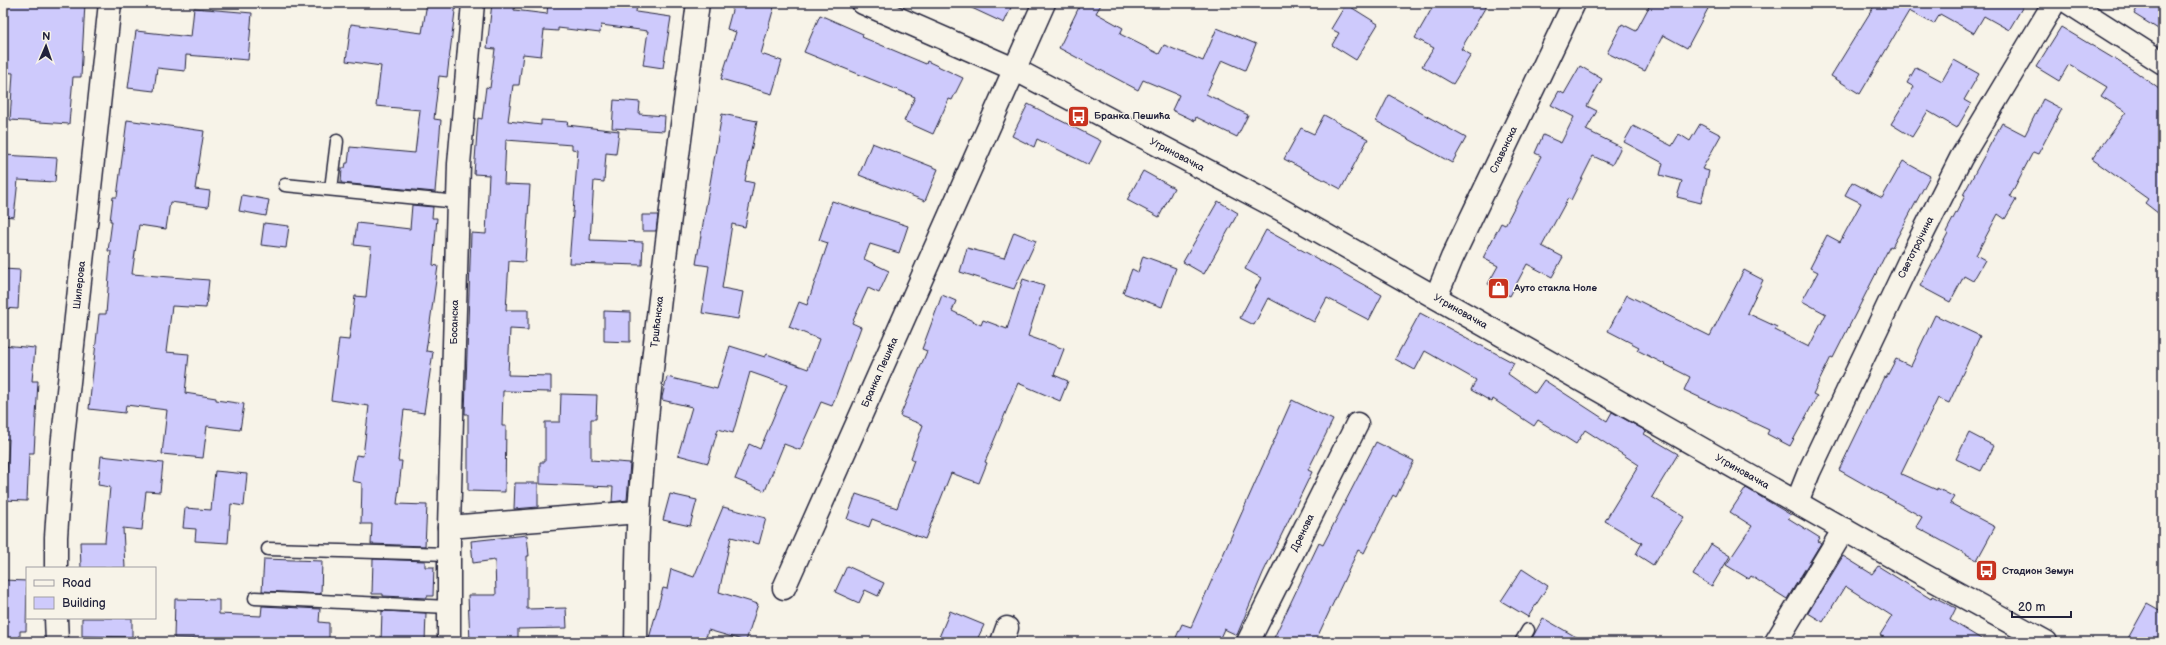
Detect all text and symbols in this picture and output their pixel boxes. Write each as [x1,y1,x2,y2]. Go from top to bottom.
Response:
north arrow [26,26,66,66]
text: N [42,30,51,43]
bus stop icon: Бранка Пешића [1065,103,1091,129]
place label: Бранка Пешића [1094,110,1170,122]
street label: Славонска [1487,124,1520,175]
street label: Угриновачка [1148,136,1206,174]
street label: Светотројчина [1896,215,1936,280]
street label: Шилерова [71,260,88,310]
shop icon: Ауто стакла Ноле [1485,275,1511,301]
place label: Ауто стакла Ноле [1513,282,1597,294]
street label: Угриновачка [1431,292,1490,332]
street label: Тршћанска [648,295,666,348]
street label: Босанска [448,299,461,345]
street label: Бранка Пешића [859,335,901,409]
street label: Угриновачка [1713,452,1771,492]
street label: Дренова [1288,512,1317,554]
bus stop icon: Стадион Земун [1973,558,1999,584]
place label: Стадион Земун [2002,565,2074,577]
legend [26,567,156,619]
text: Road [62,576,91,591]
scale bar [2012,593,2071,619]
text: Building [62,596,106,611]
text: 20 m [2018,600,2045,615]

